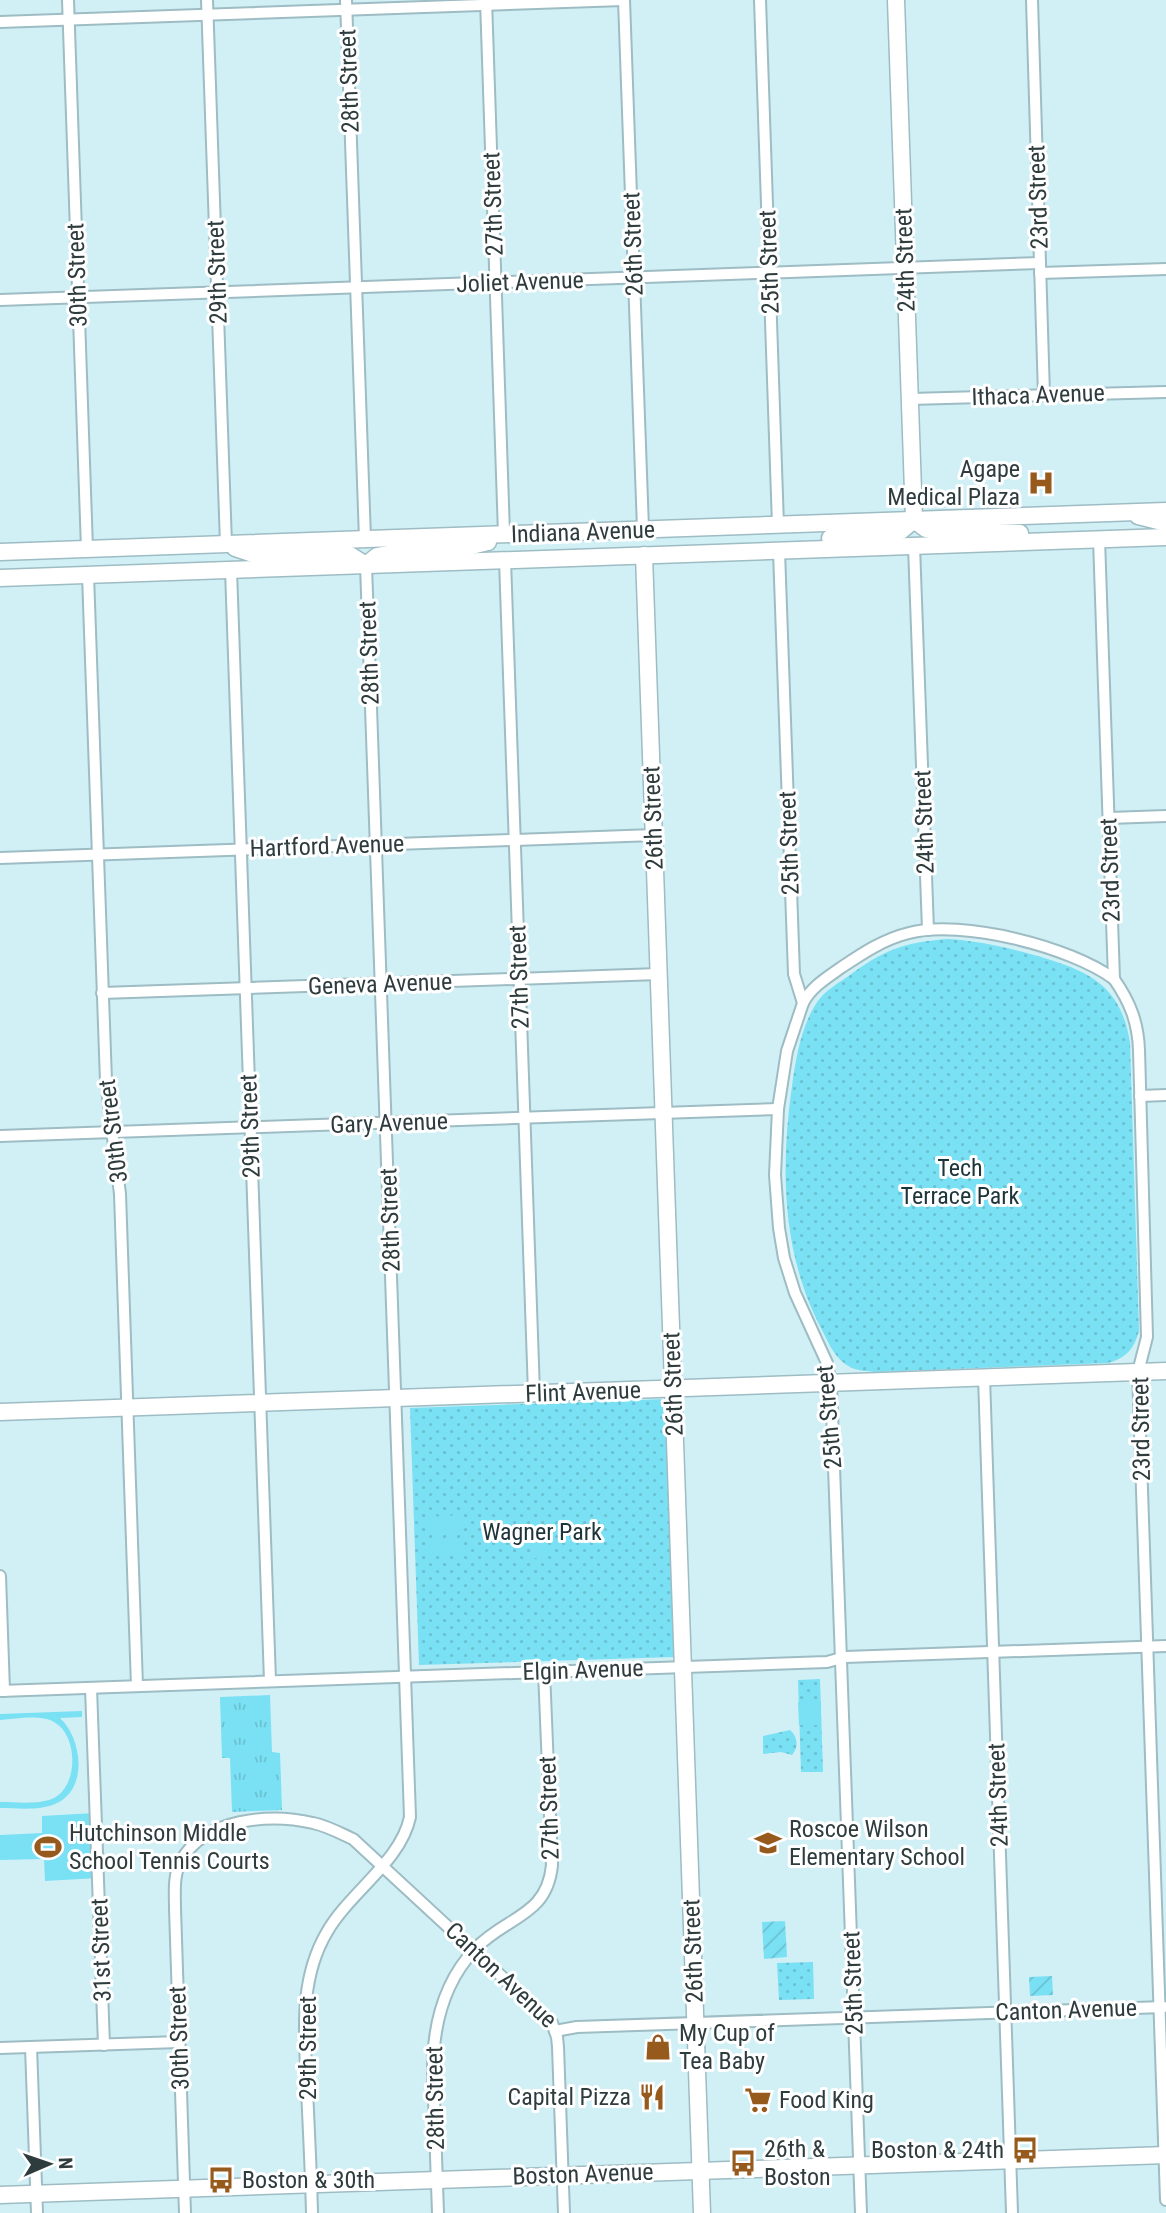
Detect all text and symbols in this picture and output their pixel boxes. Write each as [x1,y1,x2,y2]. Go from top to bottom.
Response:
street label: 28th Street [333,28,365,134]
street label: 23rd Street [1022,144,1054,250]
street label: 27th Street [477,151,509,257]
street label: 26th Street [617,191,649,297]
street label: 24th Street [889,207,921,313]
street label: 25th Street [753,209,785,315]
street label: 29th Street [201,219,233,325]
street label: 30th Street [61,222,93,328]
street label: Joliet Avenue [456,266,584,298]
street label: Ithaca Avenue [971,379,1105,411]
place label: Agape Medical Plaza [887,455,1020,511]
hospital icon: Agape Medical Plaza [1026,468,1056,498]
street label: Indiana Avenue [510,515,656,549]
street label: 28th Street [353,600,385,706]
street label: 26th Street [637,765,669,871]
street label: 24th Street [908,769,940,875]
street label: 25th Street [773,790,805,896]
street label: 23rd Street [1094,817,1126,923]
street label: Hartford Avenue [249,829,405,863]
street label: 27th Street [503,924,535,1030]
street label: Geneva Avenue [307,967,453,1001]
street label: 29th Street [234,1073,266,1179]
street label: 30th Street [93,1078,133,1184]
street label: Gary Avenue [330,1107,448,1139]
park label: Tech Terrace Park [901,1154,1020,1210]
street label: 28th Street [374,1167,406,1273]
street label: 26th Street [657,1331,689,1437]
street label: 25th Street [811,1364,847,1470]
street label: Flint Avenue [525,1376,641,1408]
street label: 23rd Street [1126,1377,1156,1481]
park label: Wagner Park [482,1518,602,1546]
street label: Elgin Avenue [522,1654,644,1686]
street label: 24th Street [982,1742,1014,1848]
street label: 27th Street [533,1755,565,1861]
place label: Roscoe Wilson Elementary School [789,1815,965,1871]
place label: Hutchinson Middle School Tennis Courts [69,1819,270,1875]
school or university icon: Roscoe Wilson Elementary School [753,1828,783,1858]
sports icon: Hutchinson Middle School Tennis Courts [33,1832,63,1862]
street label: 31st Street [85,1898,117,2002]
street label: 26th Street [677,1898,709,2004]
street label: Canton Avenue [440,1916,562,2034]
street label: 25th Street [837,1930,869,2036]
street label: 30th Street [163,1985,195,2091]
street label: Canton Avenue [995,1994,1137,2026]
street label: 29th Street [294,1996,322,2100]
place label: My Cup of Tea Baby [679,2019,775,2075]
shop icon: My Cup of Tea Baby [643,2032,673,2062]
street label: 28th Street [420,2046,450,2150]
restaurant icon: Capital Pizza [637,2082,667,2112]
place label: Capital Pizza [508,2083,631,2111]
supermarket icon: Food King [743,2085,773,2115]
place label: Food King [779,2086,874,2114]
north arrow [14,2129,84,2199]
place label: 26th & Boston [764,2135,831,2191]
bus stop icon: Boston & 24th [1010,2135,1040,2165]
place label: Boston & 24th [871,2136,1004,2164]
bus stop icon: 26th & Boston [728,2148,758,2178]
text: N [54,2157,77,2170]
street label: Boston Avenue [512,2158,654,2190]
bus stop icon: Boston & 30th [206,2165,236,2195]
place label: Boston & 30th [242,2166,375,2194]

